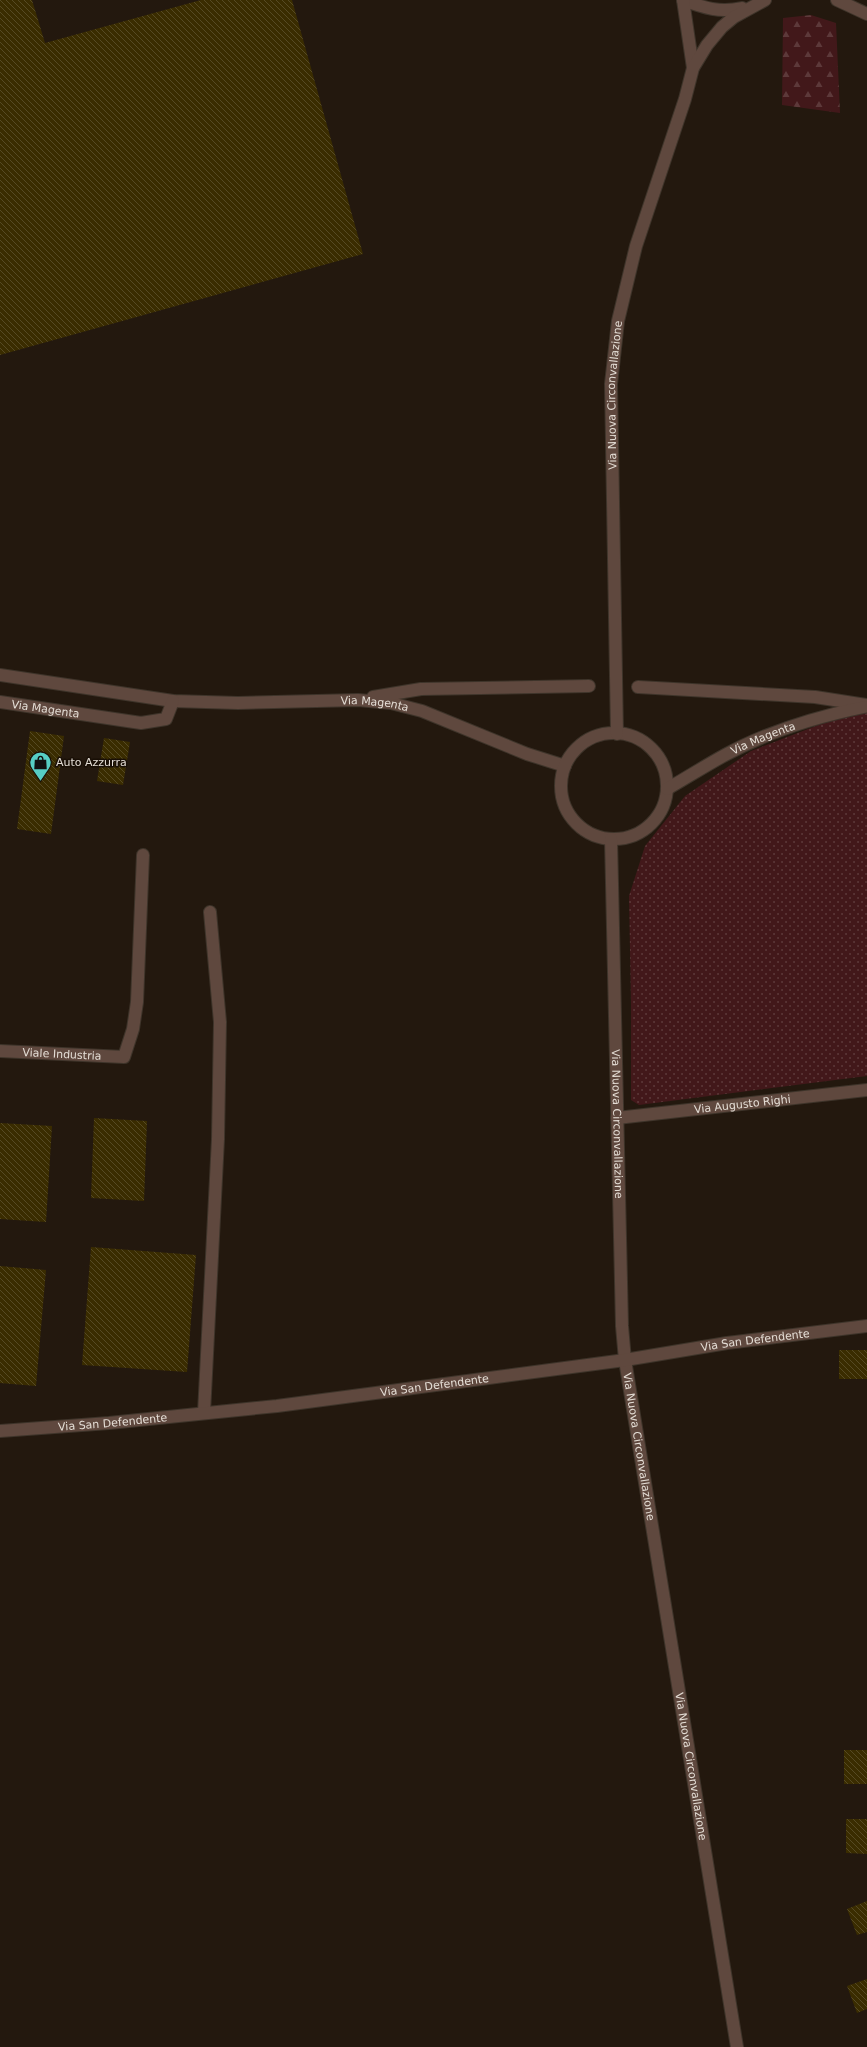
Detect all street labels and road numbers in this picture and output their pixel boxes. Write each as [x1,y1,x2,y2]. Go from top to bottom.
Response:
street label: Via Nuova Circonvallazione [605,320,625,470]
street label: Via Magenta [341,694,410,714]
street label: Via Magenta [10,698,80,721]
street label: Via Magenta [729,720,797,758]
street label: Viale Industria [22,1046,102,1063]
street label: Via Nuova Circonvallazione [609,1049,625,1199]
street label: Via Augusto Righi [693,1093,791,1116]
street label: Via San Defendente [700,1327,811,1354]
street label: Via San Defendente [379,1372,490,1399]
street label: Via Nuova Circonvallazione [620,1372,657,1522]
street label: Via San Defendente [58,1411,168,1434]
street label: Via Nuova Circonvallazione [672,1692,709,1842]

